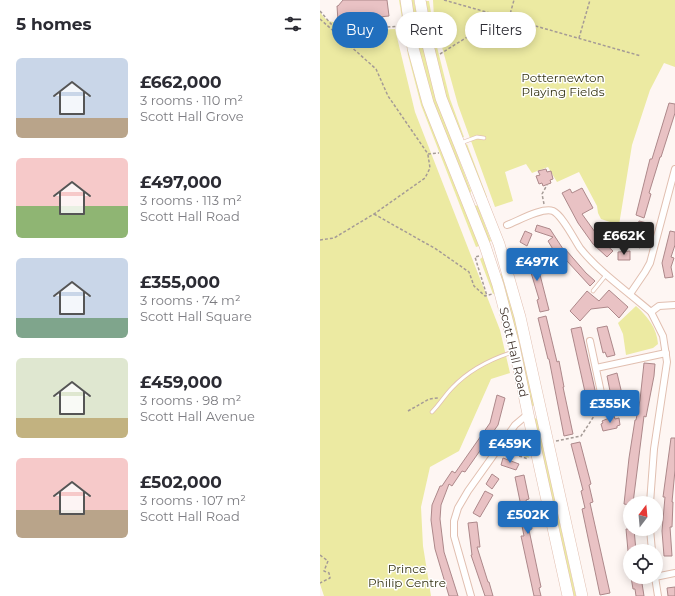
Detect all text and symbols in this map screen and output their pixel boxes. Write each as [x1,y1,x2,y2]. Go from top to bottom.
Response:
chip: Buy [332,12,388,48]
chip: Rent [396,12,457,48]
chip: Filters [465,12,536,48]
icon: filters [282,13,304,35]
text: 5 homes [16,14,92,34]
park label: Potternewton Playing Fields [521,70,605,99]
text: £662,000 [140,72,222,92]
icon: home [48,74,96,122]
text: 3 rooms · 110 m² [140,92,243,108]
text: Scott Hall Grove [140,108,244,124]
text: £497,000 [140,172,222,192]
icon: home [48,174,96,222]
text: 3 rooms · 113 m² [140,192,242,208]
text: Scott Hall Road [140,208,240,224]
pin: £662K [596,222,652,256]
text: £662K [603,227,645,243]
pin: £497K [509,248,565,282]
text: £497K [515,253,559,269]
text: £355,000 [140,272,220,292]
icon: home [48,274,96,322]
text: 3 rooms · 74 m² [140,292,241,308]
street label: Scott Hall Road [496,305,532,399]
text: Scott Hall Square [140,308,252,324]
text: £459,000 [140,372,222,392]
icon: home [48,374,96,422]
pin: £355K [582,390,638,424]
text: 3 rooms · 98 m² [140,392,241,408]
text: £355K [589,395,631,411]
text: Scott Hall Avenue [140,408,255,424]
pin: £459K [482,430,538,464]
text: £459K [489,435,531,451]
text: £502,000 [140,472,222,492]
icon: home [48,474,96,522]
text: 3 rooms · 107 m² [140,492,246,508]
north arrow [623,496,663,536]
map controls [623,496,663,584]
pin: £502K [500,501,556,535]
text: £502K [507,506,549,522]
text: Scott Hall Road [140,508,240,524]
button: locate [623,544,663,584]
park label: Prince Philip Centre [368,561,446,590]

